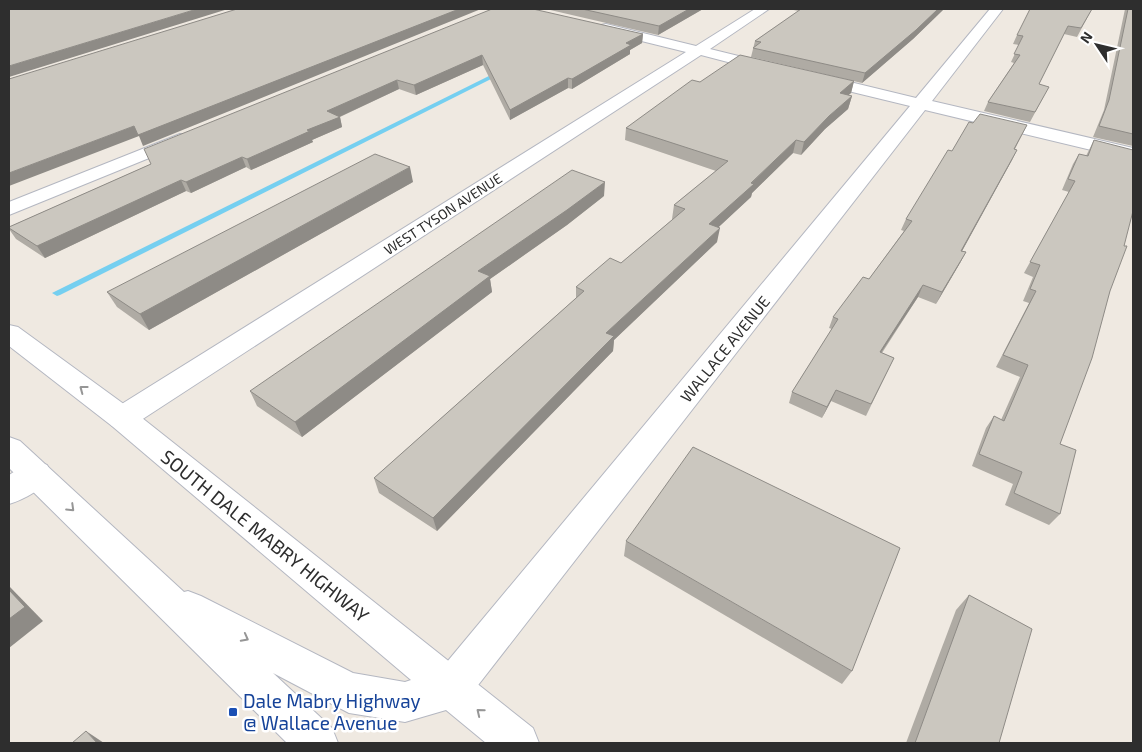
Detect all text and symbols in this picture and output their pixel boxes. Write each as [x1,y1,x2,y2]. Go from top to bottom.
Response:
north arrow [1072,20,1122,70]
text: N [1076,28,1096,46]
street label: WEST TYSON AVENUE [381,169,505,258]
street label: WALLACE AVENUE [676,292,773,406]
one-way arrow [80,386,89,394]
street label: SOUTH DALE MABRY HIGHWAY [157,445,374,627]
one-way arrow [65,502,74,511]
one-way arrow [240,632,249,642]
place label: Dale Mabry Highway @ Wallace Avenue [243,689,421,734]
marker: Dale Mabry Highway @ Wallace Avenue [227,706,239,718]
one-way arrow [477,709,486,718]

